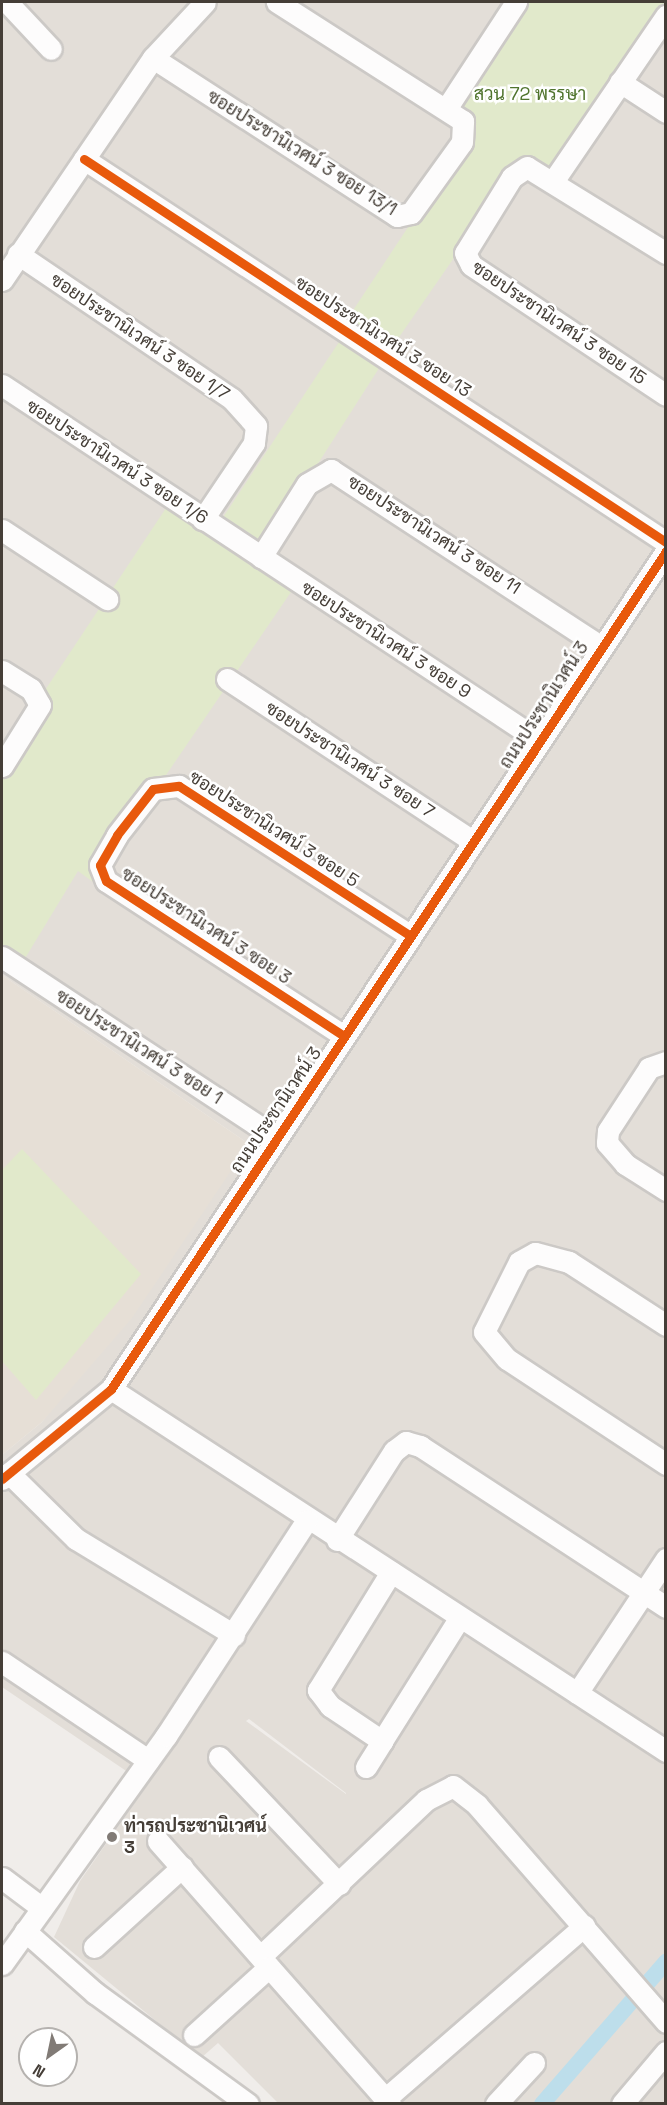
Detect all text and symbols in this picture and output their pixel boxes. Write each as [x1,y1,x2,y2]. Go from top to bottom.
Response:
park label: สวน 72 พรรษา [474,83,586,105]
street label: ซอยประชานิเวศน์ 3 ซอย 13/1 [203,86,401,220]
street label: ซอยประชานิเวศน์ 3 ซอย 15 [468,257,650,389]
street label: ซอยประชานิเวศน์ 3 ซอย 1/7 [46,269,234,405]
street label: ซอยประชานิเวศน์ 3 ซอย 13 [291,272,475,402]
street label: ซอยประชานิเวศน์ 3 ซอย 1/6 [22,395,212,529]
street label: ซอยประชานิเวศน์ 3 ซอย 11 [343,471,525,599]
street label: ซอยประชานิเวศน์ 3 ซอย 9 [297,577,475,703]
street label: ถนนประชานิเวศน์ 3 [495,637,593,773]
street label: ซอยประชานิเวศน์ 3 ซอย 7 [261,697,439,823]
street label: ซอยประชานิเวศน์ 3 ซอย 5 [185,766,363,892]
street label: ซอยประชานิเวศน์ 3 ซอย 3 [117,863,295,989]
street label: ซอยประชานิเวศน์ 3 ซอย 1 [52,985,226,1109]
street label: ถนนประชานิเวศน์ 3 [226,1043,326,1177]
place label: ท่ารถประชานิเวศน์ 3 [124,1816,267,1858]
marker: ท่ารถประชานิเวศน์ 3 [105,1830,119,1844]
north arrow [18,2027,78,2087]
text: N [29,2059,49,2083]

